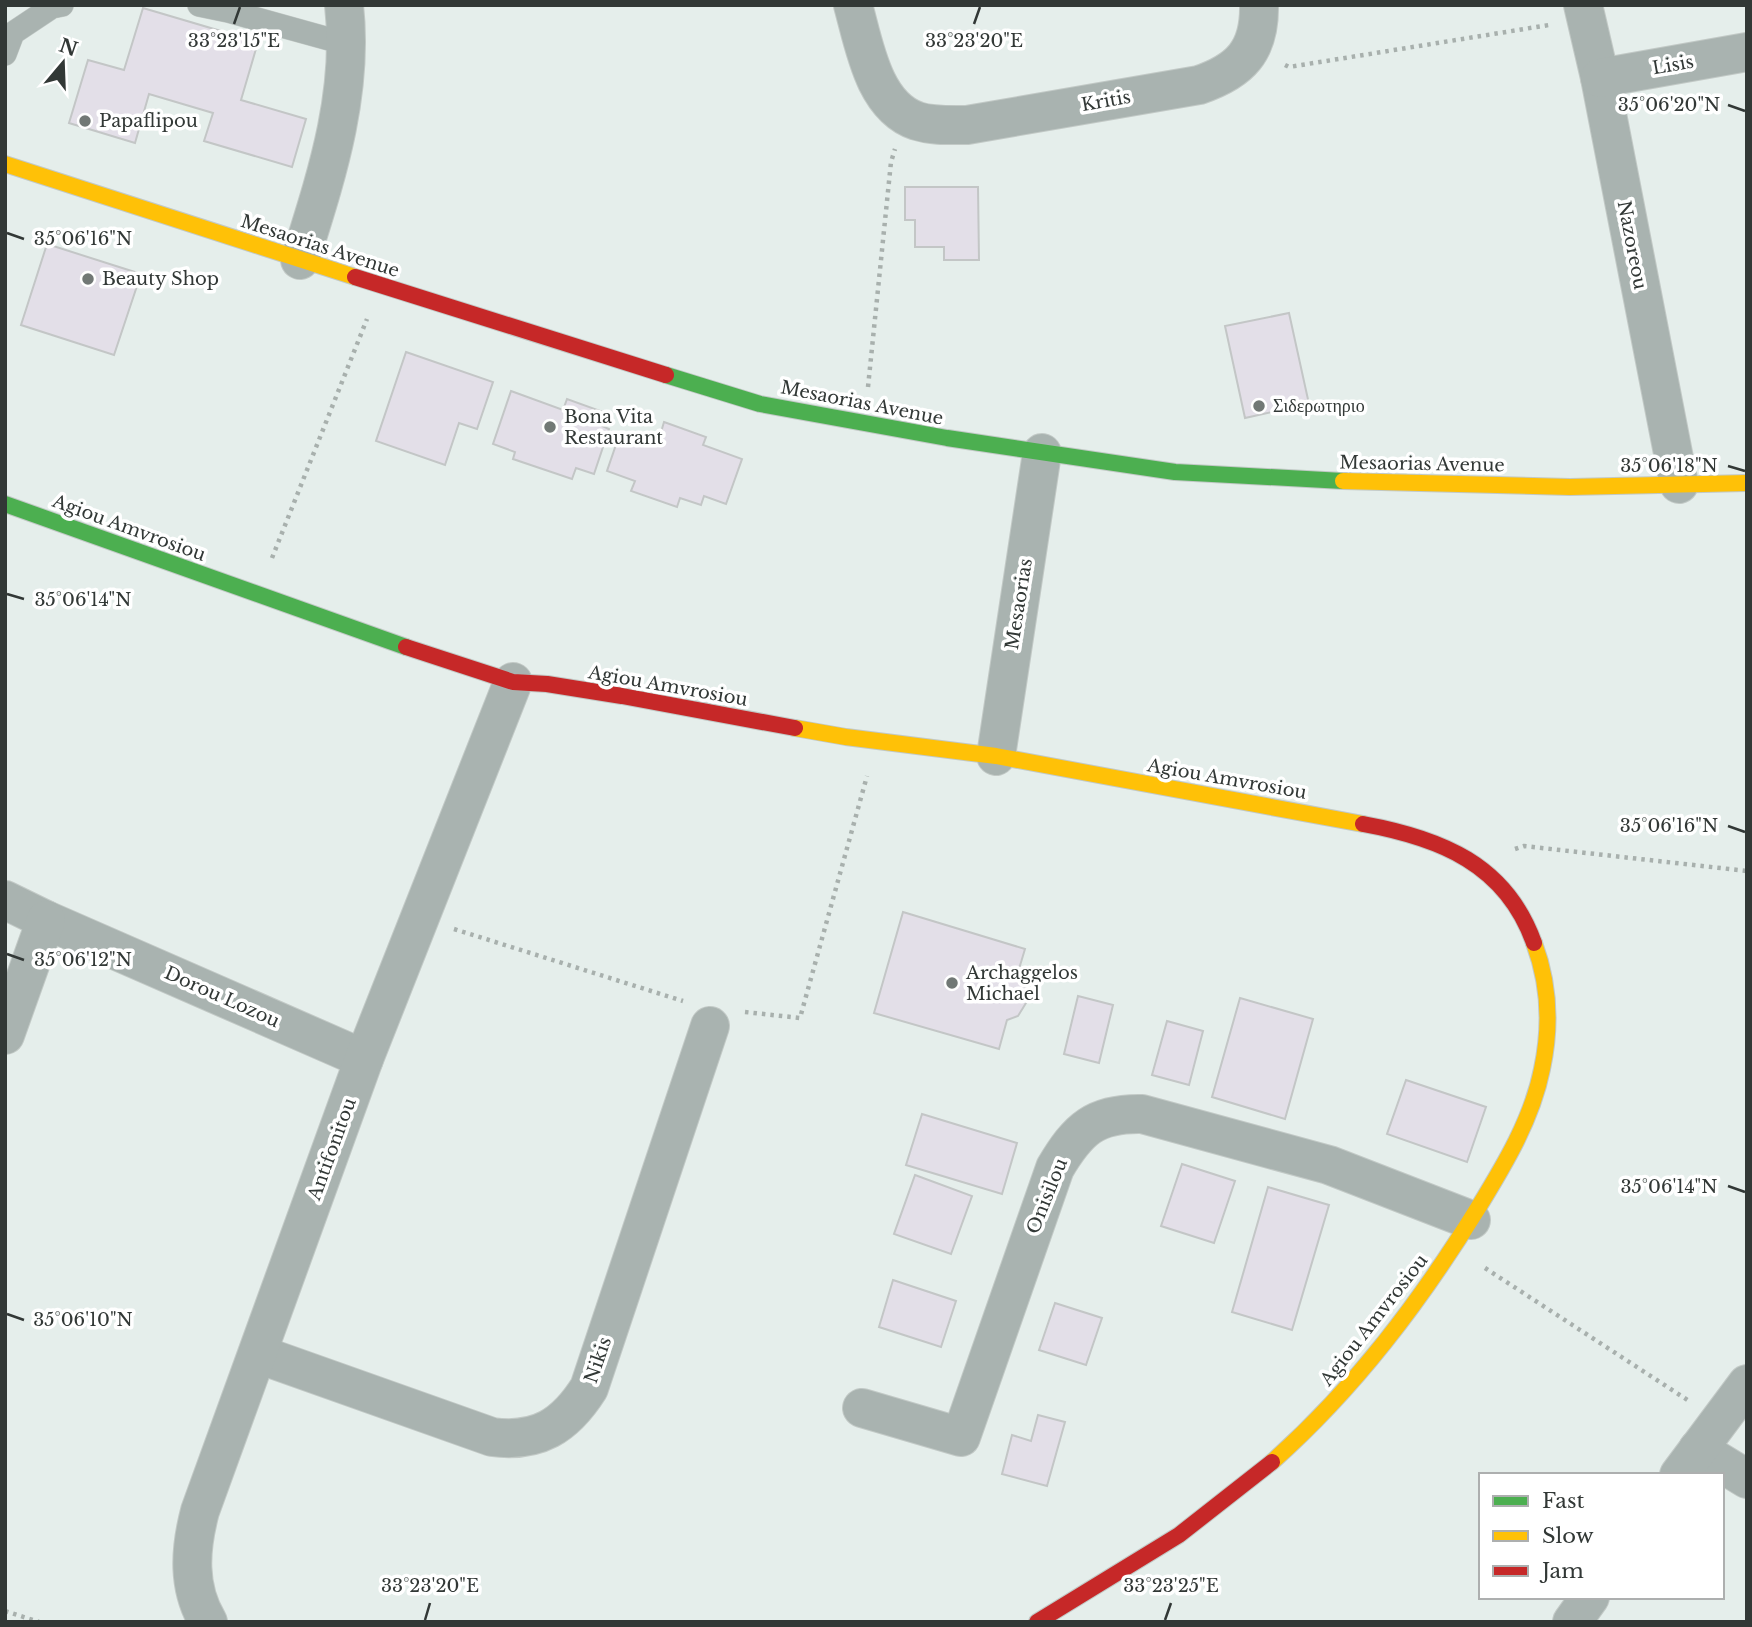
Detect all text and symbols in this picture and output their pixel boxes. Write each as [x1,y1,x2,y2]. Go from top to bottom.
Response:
north arrow [28,28,98,98]
text: 33°23'15"E [188,30,280,52]
text: 33°23'20"E [925,30,1023,52]
text: N [56,34,81,61]
street label: Lisis [1651,51,1695,79]
street label: Kritis [1080,86,1132,116]
text: 35°06'20"N [1618,94,1720,116]
place label: Papaflipou [99,110,198,132]
marker: Papaflipou [77,113,93,129]
street label: Nazoreou [1613,199,1651,291]
street label: Mesaorias Avenue [238,210,402,282]
text: 35°06'16"N [34,228,132,250]
place label: Beauty Shop [102,268,219,290]
marker: Beauty Shop [80,271,96,287]
street label: Mesaorias Avenue [779,376,945,430]
place label: Σιδερωτηριο [1273,395,1365,417]
marker: Σιδερωτηριο [1251,398,1267,414]
place label: Bona Vita Restaurant [564,406,663,449]
marker: Bona Vita Restaurant [542,419,558,435]
street label: Mesaorias Avenue [1339,452,1505,476]
text: 35°06'18"N [1620,455,1718,477]
street label: Agiou Amvrosiou [49,490,209,566]
street label: Mesaorias [1001,557,1037,651]
text: 35°06'14"N [35,589,131,611]
street label: Agiou Amvrosiou [586,661,749,711]
street label: Agiou Amvrosiou [1145,754,1308,804]
text: 35°06'16"N [1620,815,1718,837]
text: 35°06'12"N [34,949,132,971]
street label: Dorou Lozou [161,962,283,1032]
place label: Archaggelos Michael [965,962,1078,1005]
marker: Archaggelos Michael [944,975,960,991]
street label: Antifonitou [303,1095,361,1204]
street label: Onisilou [1022,1155,1072,1237]
text: 35°06'14"N [1621,1176,1717,1198]
street label: Agiou Amvrosiou [1315,1250,1432,1391]
text: 35°06'10"N [33,1309,133,1331]
street label: Nikis [580,1334,616,1386]
legend [1479,1473,1724,1599]
text: Fast [1542,1488,1584,1514]
text: Slow [1542,1523,1594,1549]
text: Jam [1539,1558,1584,1584]
text: 33°23'20"E [381,1575,479,1597]
text: 33°23'25"E [1123,1575,1219,1597]

